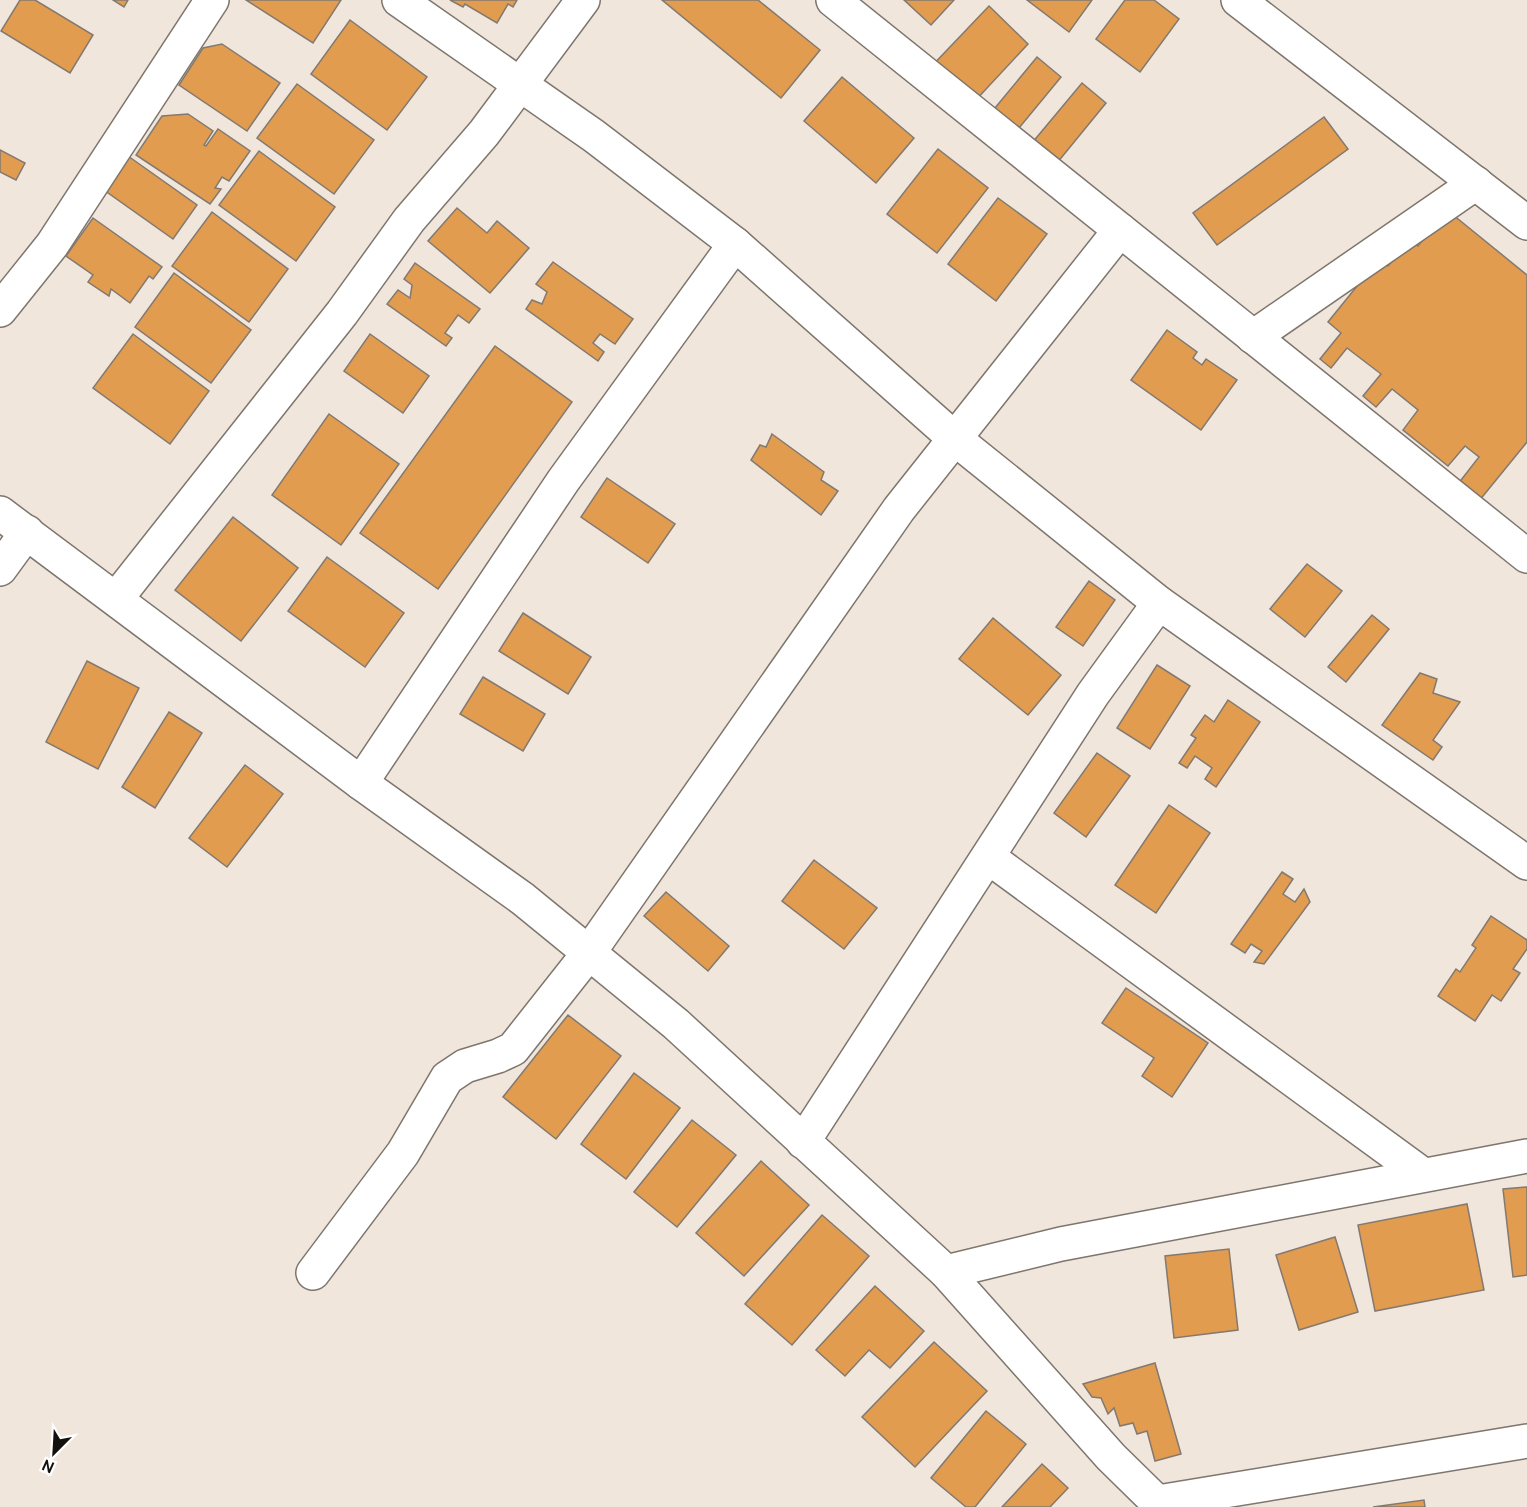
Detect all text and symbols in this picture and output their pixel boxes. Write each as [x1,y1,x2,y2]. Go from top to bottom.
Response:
north arrow [24,1423,84,1483]
text: N [39,1455,57,1477]

